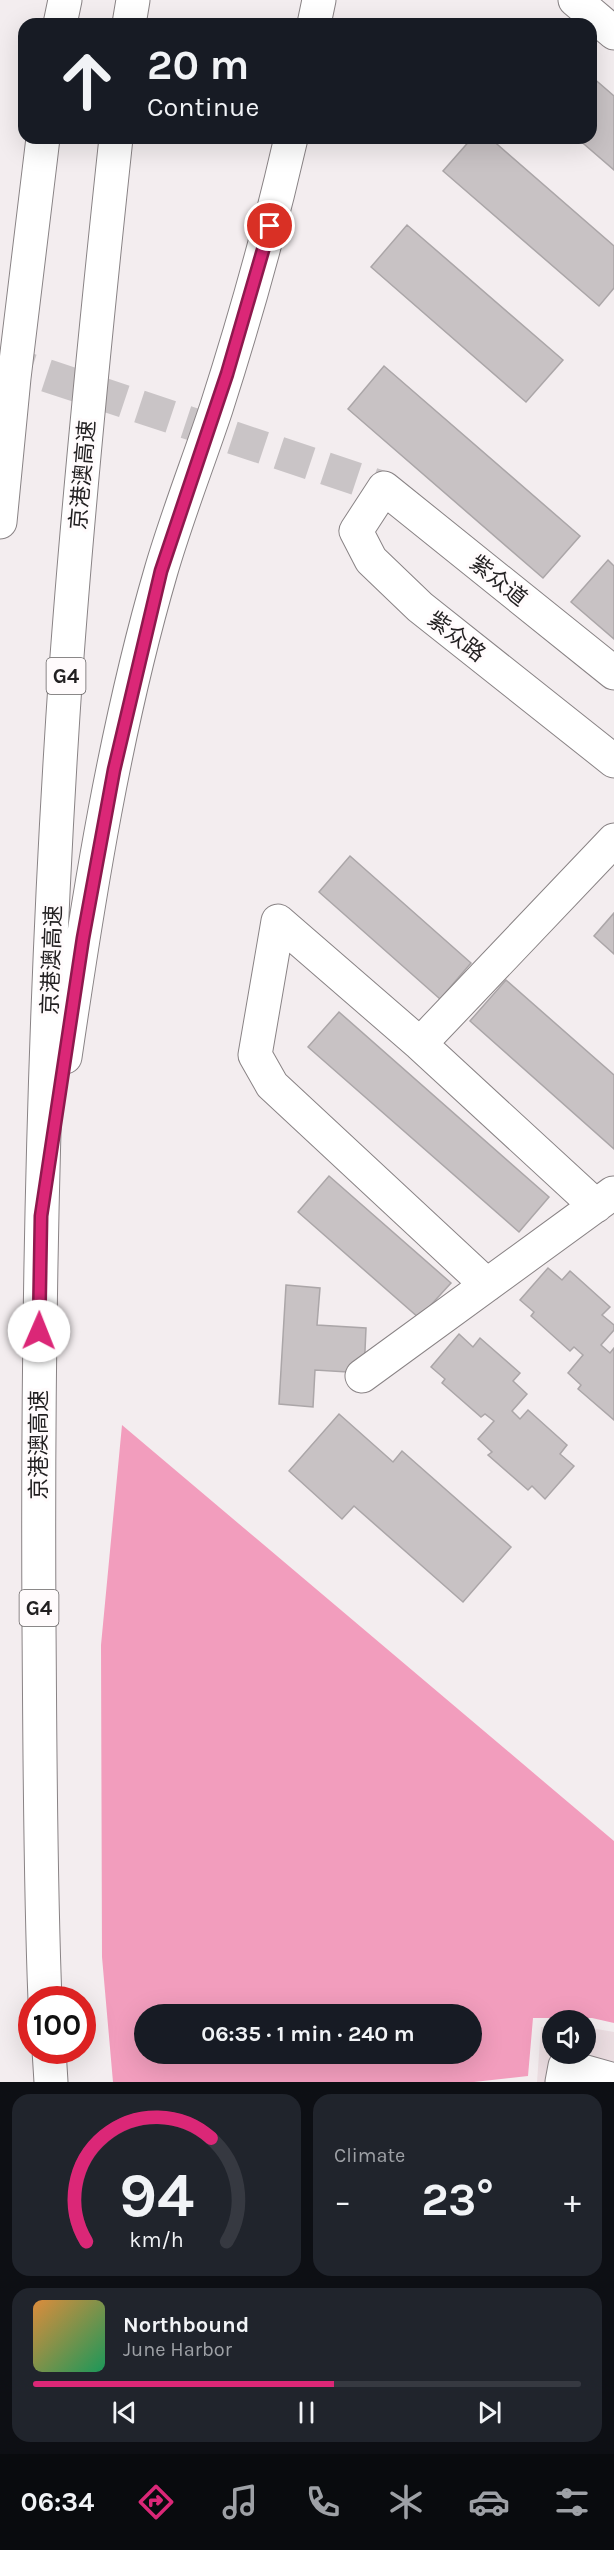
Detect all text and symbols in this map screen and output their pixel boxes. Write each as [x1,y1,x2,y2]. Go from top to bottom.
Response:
text: 20 m [147,40,249,90]
icon: ahead [48,42,126,120]
text: Continue [147,91,259,123]
pin [244,200,295,251]
icon: arrive [253,209,286,242]
street label: 京港澳高速 [65,419,101,531]
street label: 紫众道 [465,550,532,612]
street label: 紫众路 [422,606,490,667]
road number: G4 [46,658,86,694]
street label: 京港澳高速 [37,905,67,1015]
position arrow [7,1299,71,1363]
street label: 京港澳高速 [26,1390,52,1500]
road number: G4 [20,1590,58,1626]
speed limit sign: 100 [18,1986,96,2064]
map controls [542,2010,596,2064]
button: sound [542,2010,596,2064]
text: 06:35 · 1 min · 240 m [201,2021,415,2047]
text: Climate [334,2144,405,2167]
text: 94 [119,2159,194,2232]
text: 23° [421,2174,494,2226]
text: − [334,2182,351,2220]
text: + [564,2182,581,2220]
text: km/h [129,2227,184,2252]
text: Northbound [123,2312,249,2338]
text: June Harbor [123,2338,232,2361]
icon: previous [108,2396,141,2429]
icon: pause [290,2396,323,2429]
icon: next [473,2396,506,2429]
icon: directions [135,2481,177,2523]
icon: music [219,2481,261,2523]
icon: phone [302,2481,344,2523]
icon: climate [385,2481,427,2523]
icon: car [468,2481,510,2523]
icon: filters [551,2481,593,2523]
text: 06:34 [21,2486,94,2518]

